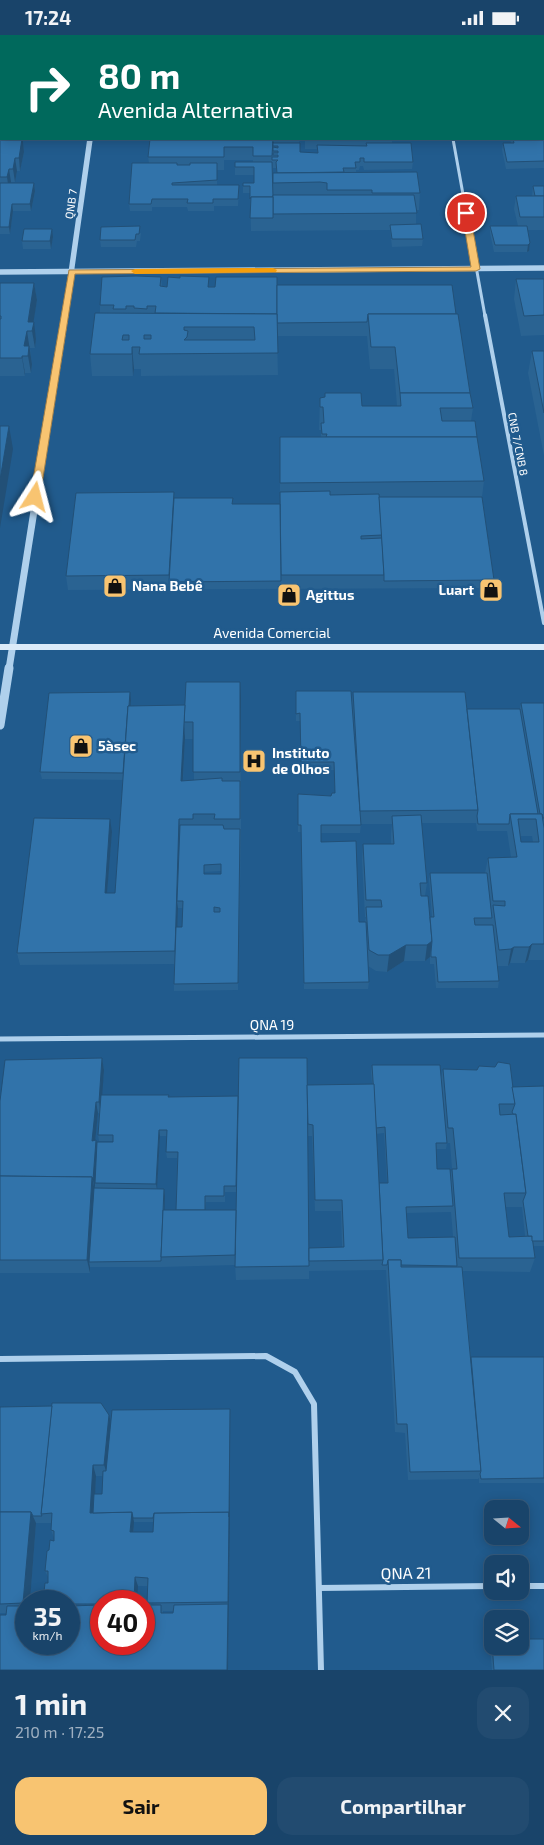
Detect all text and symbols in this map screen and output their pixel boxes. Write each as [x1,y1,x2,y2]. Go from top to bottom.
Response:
text: 17:24 [25,6,71,29]
text: 80 m [98,54,180,96]
icon: right [15,55,80,120]
text: Avenida Alternativa [98,96,293,122]
street label: QNB 7 [62,188,80,220]
pin [445,192,487,234]
icon: arrive [452,199,480,227]
street label: CNB 7/CNB 8 [506,411,531,477]
position arrow [8,470,60,522]
shop icon: Nana Bebê [102,573,128,599]
place label: Nana Bebê [132,577,203,594]
shop icon: Luart [478,577,504,603]
place label: Luart [438,581,474,598]
shop icon: Agittus [276,582,302,608]
place label: Agittus [306,586,354,603]
street label: Avenida Comercial [213,624,331,641]
shop icon: 5àsec [68,733,94,759]
place label: 5àsec [98,737,136,754]
place label: Instituto de Olhos [272,744,330,777]
hospital icon: Instituto de Olhos [241,748,267,774]
street label: QNA 19 [250,1016,294,1033]
north arrow [484,1500,529,1545]
map controls [484,1500,529,1655]
button: sound [484,1555,529,1600]
street label: QNA 21 [381,1563,431,1583]
speed limit sign: 40 [90,1590,155,1655]
text: 35 [34,1601,61,1631]
button: layers [484,1610,529,1655]
text: km/h [33,1628,62,1642]
text: 1 min [15,1685,87,1721]
button: close [477,1687,529,1739]
text: 210 m · 17:25 [15,1722,104,1741]
button: Sair [15,1777,267,1835]
button: Compartilhar [277,1777,529,1835]

